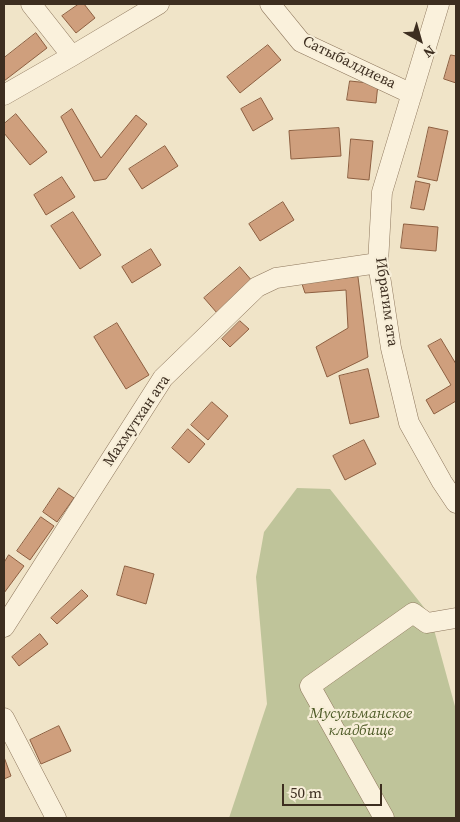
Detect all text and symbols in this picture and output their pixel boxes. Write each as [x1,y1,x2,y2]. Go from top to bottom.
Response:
north arrow [395,15,445,65]
street label: Сатыбалдиева [300,33,398,93]
text: N [419,41,439,63]
street label: Ибрагим ата [371,256,401,348]
street label: Махмутхан ата [100,372,174,470]
park label: Мусульманское кладбище [310,705,412,740]
scale bar [285,774,385,806]
text: 50 m [290,782,322,803]

